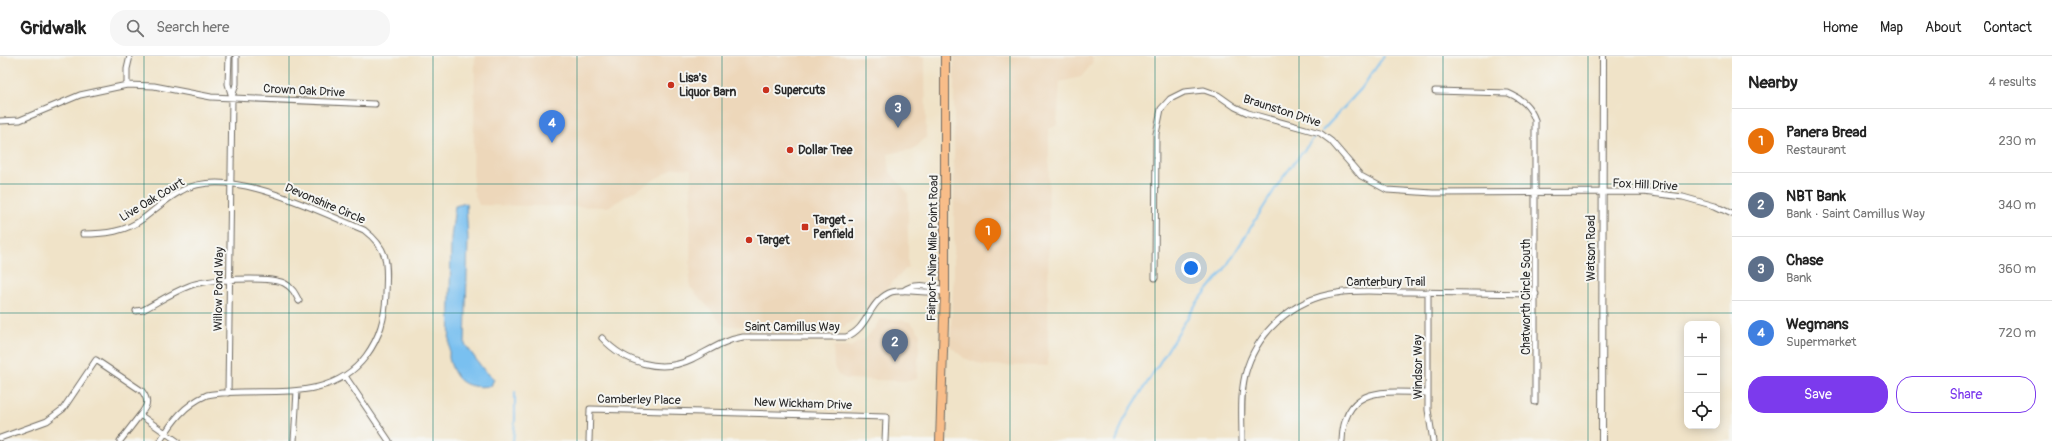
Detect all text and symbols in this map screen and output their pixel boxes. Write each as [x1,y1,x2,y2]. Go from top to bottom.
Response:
search box [110,10,390,46]
text: Gridwalk [20,16,86,40]
icon: search [124,17,146,39]
text: Search here [156,18,229,37]
text: Home [1823,19,1858,36]
text: Map [1880,19,1903,36]
text: About [1925,19,1961,36]
text: Contact [1983,19,2032,36]
place label: Lisa's Liquor Barn [679,71,737,100]
text: Nearby [1748,72,1797,93]
text: 4 results [1989,74,2036,90]
marker: Lisa's Liquor Barn [666,80,676,90]
street label: Crown Oak Drive [263,81,345,101]
place label: Supercuts [774,83,826,98]
marker: Supercuts [761,85,771,95]
street label: Braunston Drive [1241,91,1323,131]
pin: 3 [885,95,911,128]
pin: 4 [539,110,565,143]
text: Panera Bread [1786,123,1867,142]
text: 1 [1758,133,1764,149]
text: 230 m [1999,133,2036,149]
text: Restaurant [1786,142,1846,158]
place label: Dollar Tree [798,143,853,158]
marker: Dollar Tree [785,145,795,155]
street label: Live Oak Court [117,175,187,225]
street label: Fairport-Nine Mile Point Road [924,175,942,321]
street label: Fox Hill Drive [1612,176,1678,194]
street label: Devonshire Circle [282,180,368,228]
text: NBT Bank [1786,187,1846,206]
text: 2 [1757,197,1765,213]
text: 340 m [1998,197,2036,213]
text: Bank · Saint Camillus Way [1786,206,1925,222]
place label: Target - Penfield [812,213,854,242]
street label: Watson Road [1584,215,1599,281]
pin: 1 [975,218,1001,251]
marker: Target - Penfield [800,222,810,232]
place label: Target [756,233,791,248]
marker: Target [744,235,754,245]
street label: Chatworth Circle South [1519,239,1534,355]
street label: Willow Pond Way [211,247,227,331]
text: Chase [1786,251,1823,270]
your location [1181,258,1201,278]
text: 3 [1757,261,1765,277]
text: 360 m [1998,261,2036,277]
text: Bank [1786,270,1812,286]
street label: Canterbury Trail [1346,275,1426,290]
text: Wegmans [1786,315,1849,334]
street label: Saint Camillus Way [744,320,840,335]
map controls [1684,321,1720,429]
button: + [1684,321,1720,357]
text: 4 [1757,325,1765,341]
text: 720 m [1999,325,2036,341]
pin: 2 [882,329,908,362]
text: Supermarket [1786,334,1857,350]
street label: Windsor Way [1411,335,1426,399]
button: − [1684,357,1720,393]
button: Save [1748,376,1888,413]
button: Share [1896,376,2036,413]
street label: Camberley Place [597,392,681,408]
button: locate [1684,393,1720,429]
street label: New Wickham Drive [754,395,852,413]

